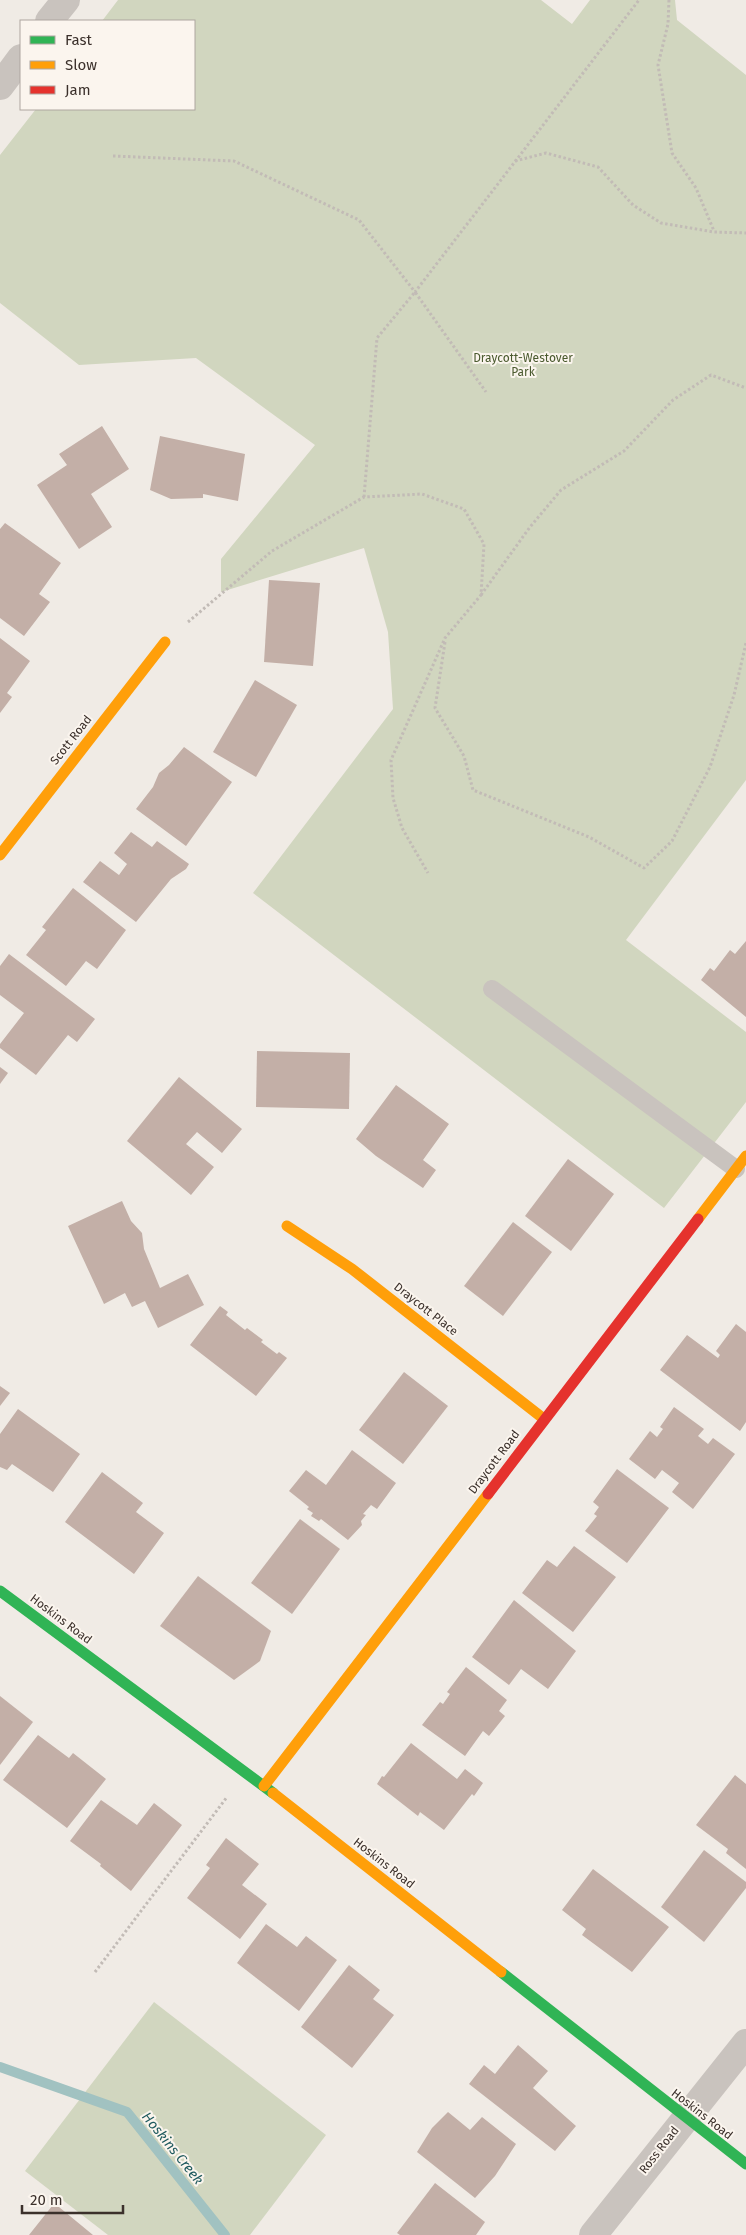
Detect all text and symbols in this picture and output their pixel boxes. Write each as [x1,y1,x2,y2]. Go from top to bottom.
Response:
legend [20,20,195,110]
text: Fast [65,31,92,49]
text: Slow [65,56,97,74]
text: Jam [65,81,91,99]
park label: Draycott-Westover Park [473,351,573,379]
street label: Scott Road [47,713,95,767]
street label: Draycott Place [391,1280,461,1338]
street label: Draycott Road [465,1427,523,1497]
street label: Hoskins Road [27,1591,95,1647]
street label: Hoskins Road [351,1835,417,1891]
street label: Hoskins Road [669,2086,735,2142]
water label: Hoskins Creek [138,2109,207,2188]
street label: Ross Road [636,2124,682,2176]
scale bar [22,2182,124,2214]
text: 20 m [30,2191,63,2209]

